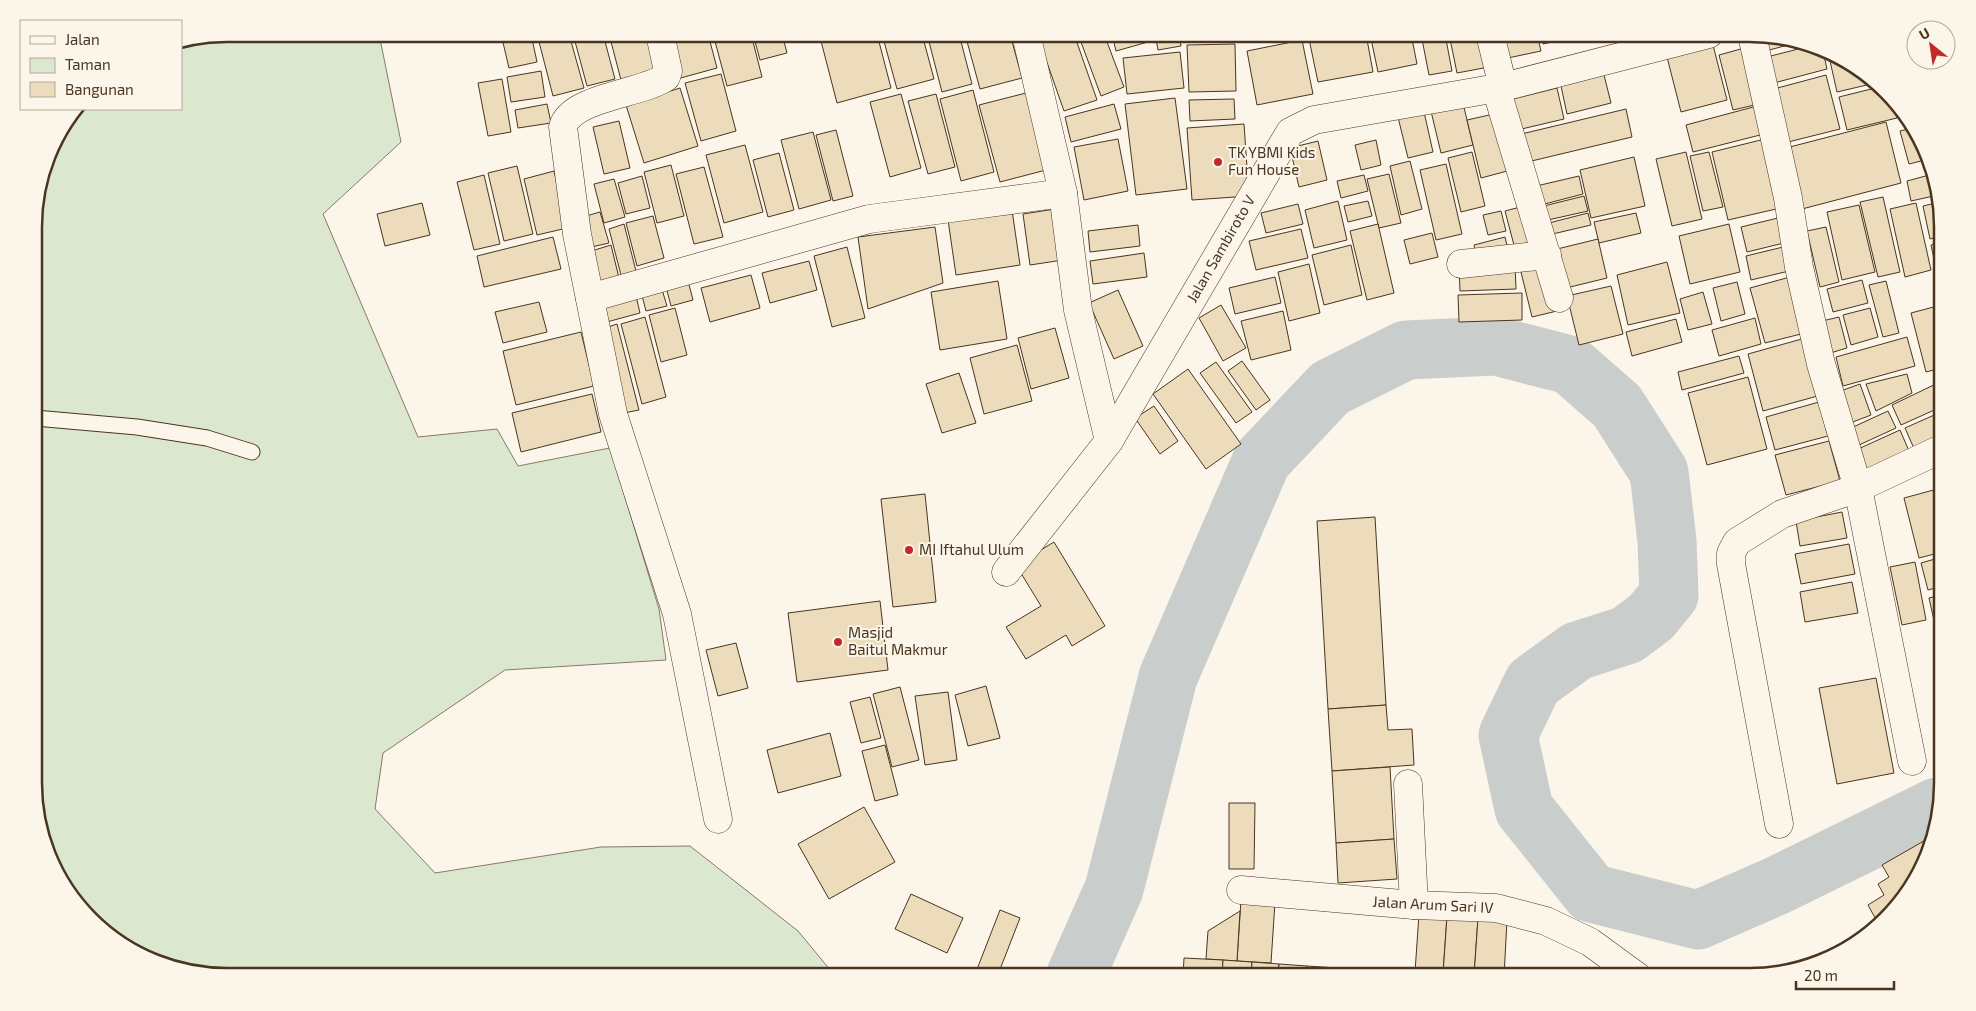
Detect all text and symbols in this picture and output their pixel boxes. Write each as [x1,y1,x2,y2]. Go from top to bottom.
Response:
legend [20,20,182,110]
north arrow [1906,20,1956,70]
text: U [1916,24,1933,43]
text: Jalan [65,30,100,48]
text: Taman [65,55,111,73]
text: Bangunan [65,80,134,98]
place label: TK YBMI Kids Fun House [1228,143,1315,178]
marker: TK YBMI Kids Fun House [1212,156,1224,168]
street label: Jalan Sambiroto V [1182,192,1258,305]
place label: MI Iftahul Ulum [919,540,1024,558]
marker: MI Iftahul Ulum [903,544,915,556]
place label: Masjid Baitul Makmur [848,623,948,658]
marker: Masjid Baitul Makmur [832,636,844,648]
street label: Jalan Arum Sari IV [1372,892,1494,916]
scale bar [1796,958,1894,990]
text: 20 m [1804,966,1838,984]

